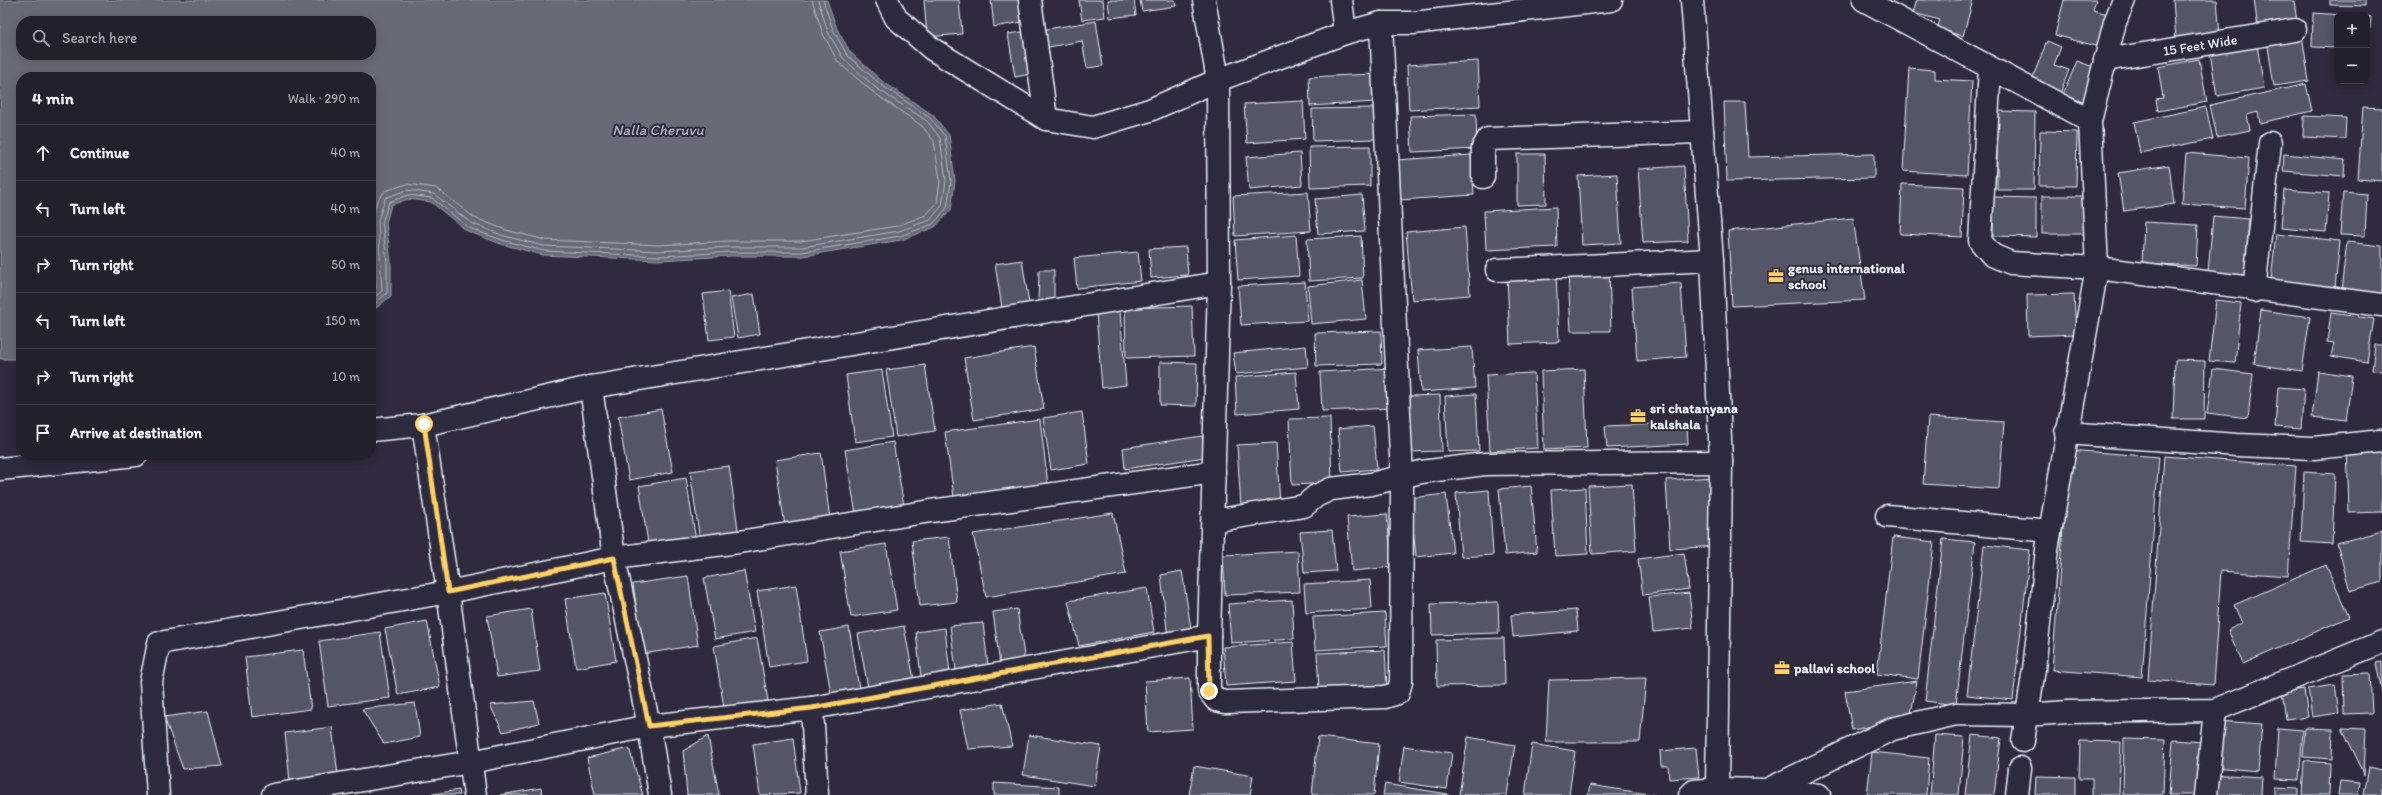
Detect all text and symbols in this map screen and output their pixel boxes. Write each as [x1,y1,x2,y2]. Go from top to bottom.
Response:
map controls [2334,12,2370,84]
button: + [2334,12,2370,48]
search box [16,16,376,60]
icon: search [30,27,52,49]
text: Search here [62,29,137,47]
street label: 15 Feet Wide [2162,31,2239,60]
button: − [2334,48,2370,84]
text: 4 min [32,88,74,108]
text: Walk · 290 m [288,91,360,106]
water label: Nalla Cheruvu [612,121,705,139]
icon: ahead [32,142,54,164]
text: Continue [70,144,129,162]
text: 40 m [330,145,360,160]
icon: left [32,198,54,220]
text: Turn left [70,200,125,218]
text: 40 m [330,201,360,216]
icon: right [32,254,54,276]
text: Turn right [70,256,134,274]
text: 50 m [331,257,360,272]
place label: genus international school [1788,260,1906,293]
office icon: genus international school [1767,267,1785,285]
icon: left [32,310,54,332]
text: Turn left [70,312,125,330]
text: 150 m [325,313,360,328]
icon: right [32,366,54,388]
text: Turn right [70,368,134,386]
text: 10 m [332,369,360,384]
place label: sri chatanyana kalshala [1650,400,1738,433]
office icon: sri chatanyana kalshala [1629,407,1647,425]
route start [415,415,433,433]
icon: arrive [32,422,54,444]
text: Arrive at destination [70,424,202,442]
office icon: pallavi school [1773,659,1791,677]
place label: pallavi school [1793,660,1876,677]
route end [1200,682,1218,700]

